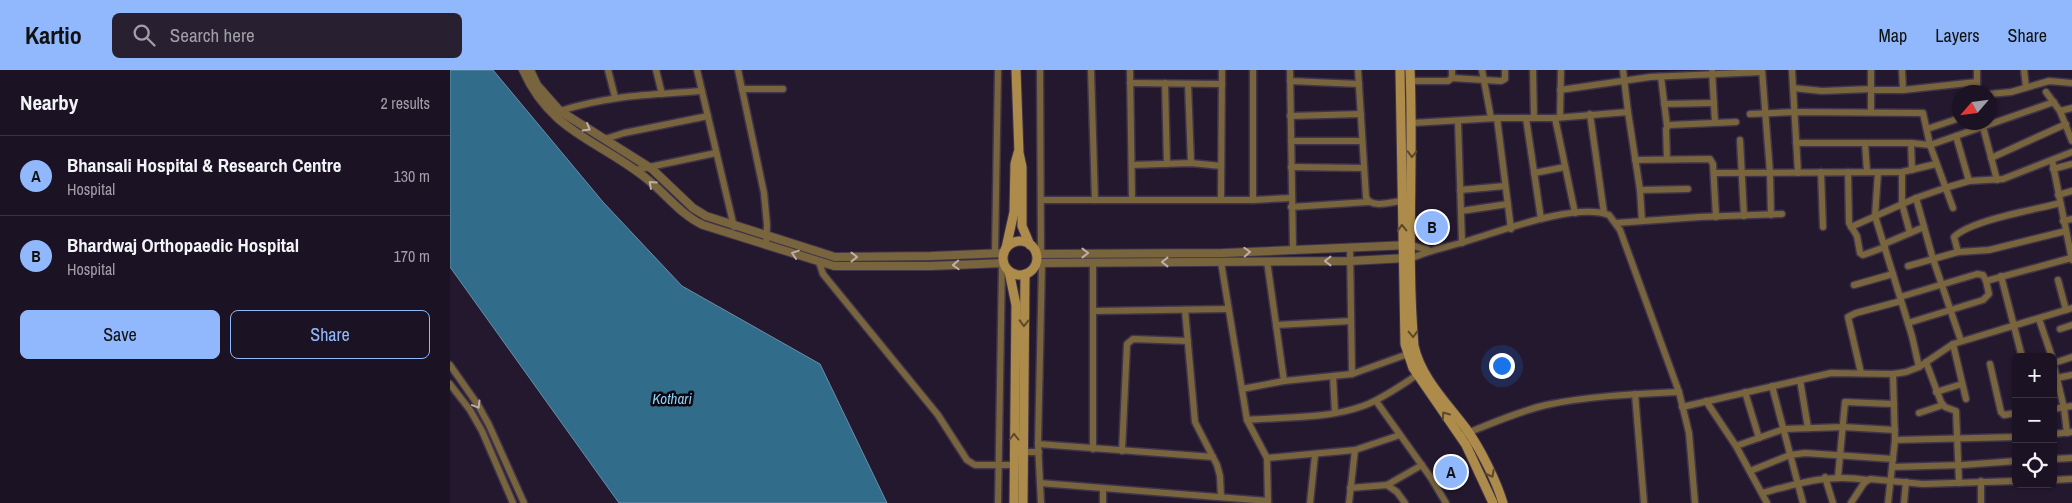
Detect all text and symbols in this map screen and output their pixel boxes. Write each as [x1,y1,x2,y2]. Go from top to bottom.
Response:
search box [112,13,462,58]
text: Kartio [25,19,82,51]
icon: search [130,21,158,49]
text: Search here [170,22,255,48]
text: Map [1879,23,1907,48]
text: Layers [1935,23,1980,48]
text: Share [2008,23,2047,48]
north arrow [1952,85,1997,130]
text: Nearby [20,88,78,117]
text: 2 results [380,92,430,114]
one-way arrow [582,122,591,132]
one-way arrow [1407,150,1417,158]
text: Bhansali Hospital & Research Centre [67,152,341,178]
text: A [31,165,41,187]
text: 130 m [394,165,430,187]
text: Hospital [67,178,115,200]
one-way arrow [649,180,658,189]
pin: B [1416,208,1448,246]
one-way arrow [1397,224,1407,232]
text: Bhardwaj Orthopaedic Hospital [67,232,299,258]
text: B [31,245,41,267]
text: 170 m [394,245,430,267]
one-way arrow [1243,246,1251,257]
one-way arrow [1081,248,1089,259]
one-way arrow [791,250,800,260]
one-way arrow [850,252,858,262]
one-way arrow [1324,256,1332,266]
one-way arrow [1161,257,1169,267]
text: Hospital [67,258,115,280]
one-way arrow [951,260,959,271]
button: Save [20,310,220,359]
button: Share [230,310,430,359]
one-way arrow [1019,319,1030,327]
one-way arrow [1408,330,1419,338]
your location [1489,353,1515,379]
map controls [2012,353,2057,488]
button: + [2012,353,2057,398]
water label: Kothari [652,388,692,409]
button: − [2012,398,2057,443]
one-way arrow [471,400,481,409]
one-way arrow [1442,411,1451,420]
one-way arrow [1009,433,1019,440]
button: locate [2012,443,2057,488]
pin: A [1435,453,1467,491]
one-way arrow [1485,469,1495,478]

